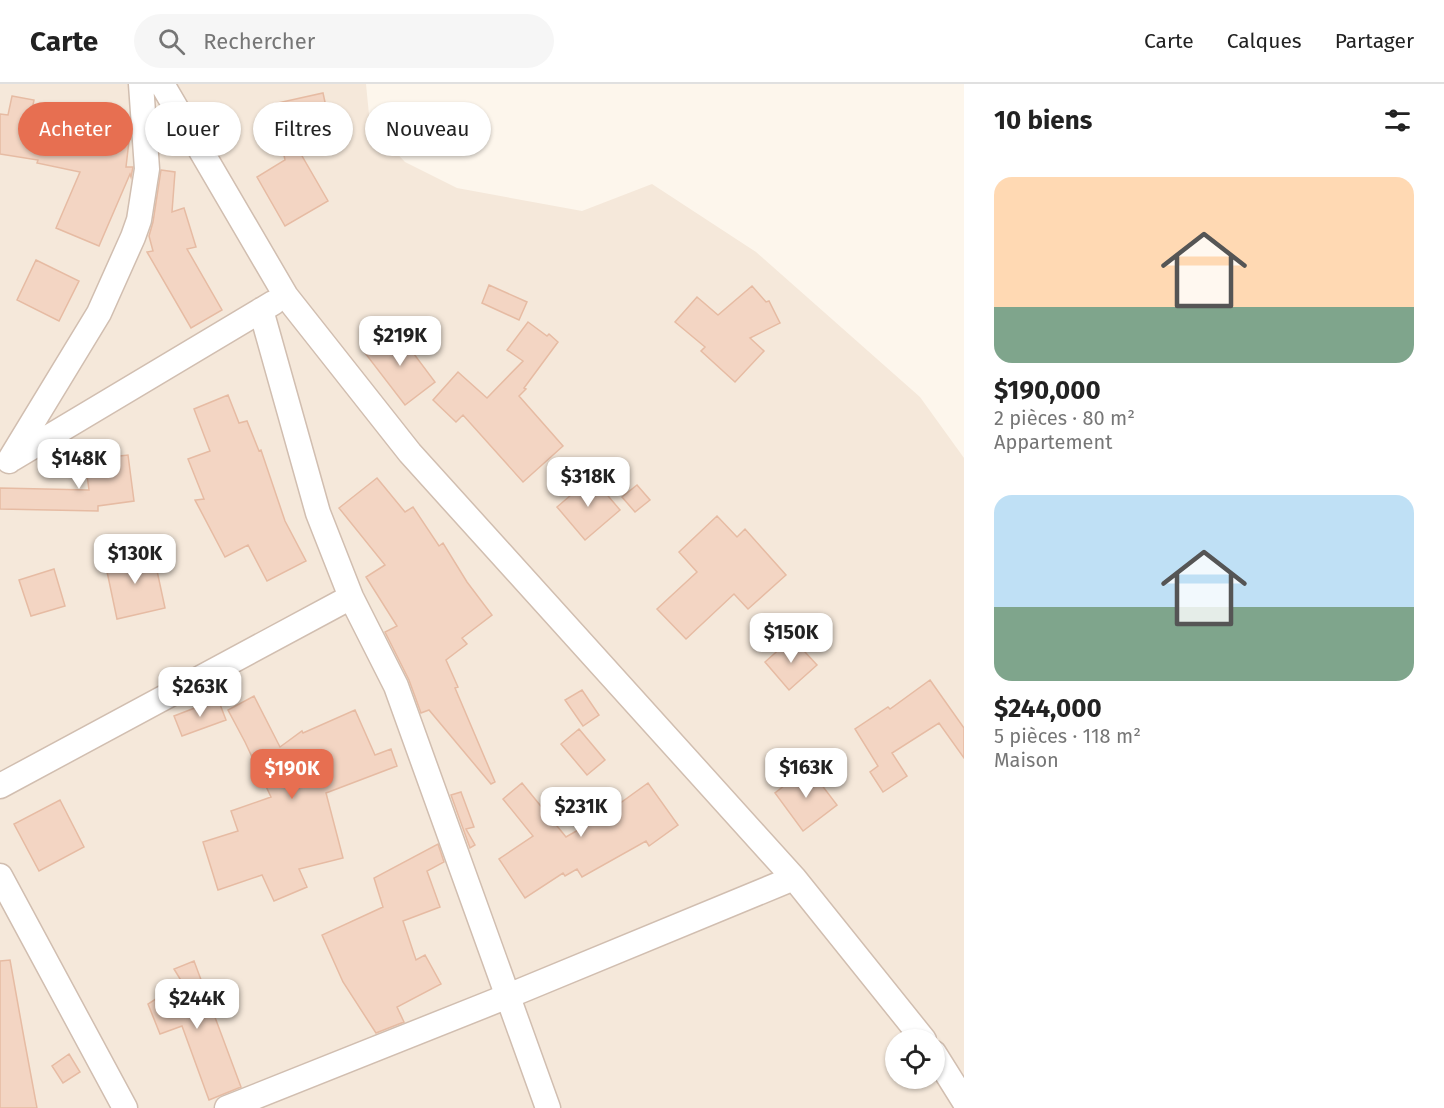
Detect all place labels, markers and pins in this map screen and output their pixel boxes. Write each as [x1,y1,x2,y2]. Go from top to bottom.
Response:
pin: $219K [358,316,442,367]
pin: $148K [37,439,121,490]
pin: $318K [546,457,630,508]
pin: $130K [93,534,177,585]
pin: $150K [749,613,833,664]
pin: $263K [158,667,242,718]
pin: $163K [764,748,848,799]
pin: $190K [250,749,334,800]
pin: $231K [539,787,623,838]
pin: $244K [155,979,239,1030]

